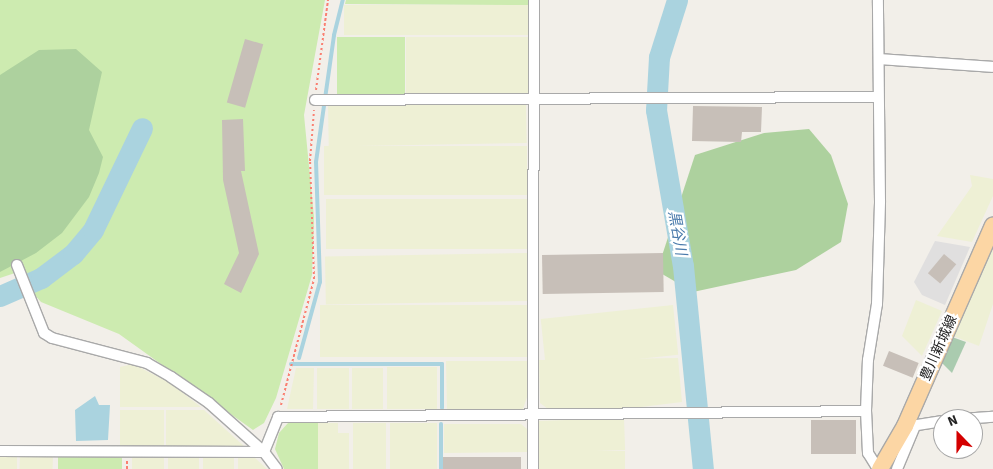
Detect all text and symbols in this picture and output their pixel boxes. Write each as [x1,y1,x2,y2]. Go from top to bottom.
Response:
water label: 黒谷川 [664,209,690,257]
street label: 豊川新城線 [917,313,961,383]
north arrow [933,409,983,459]
text: N [945,410,961,432]

